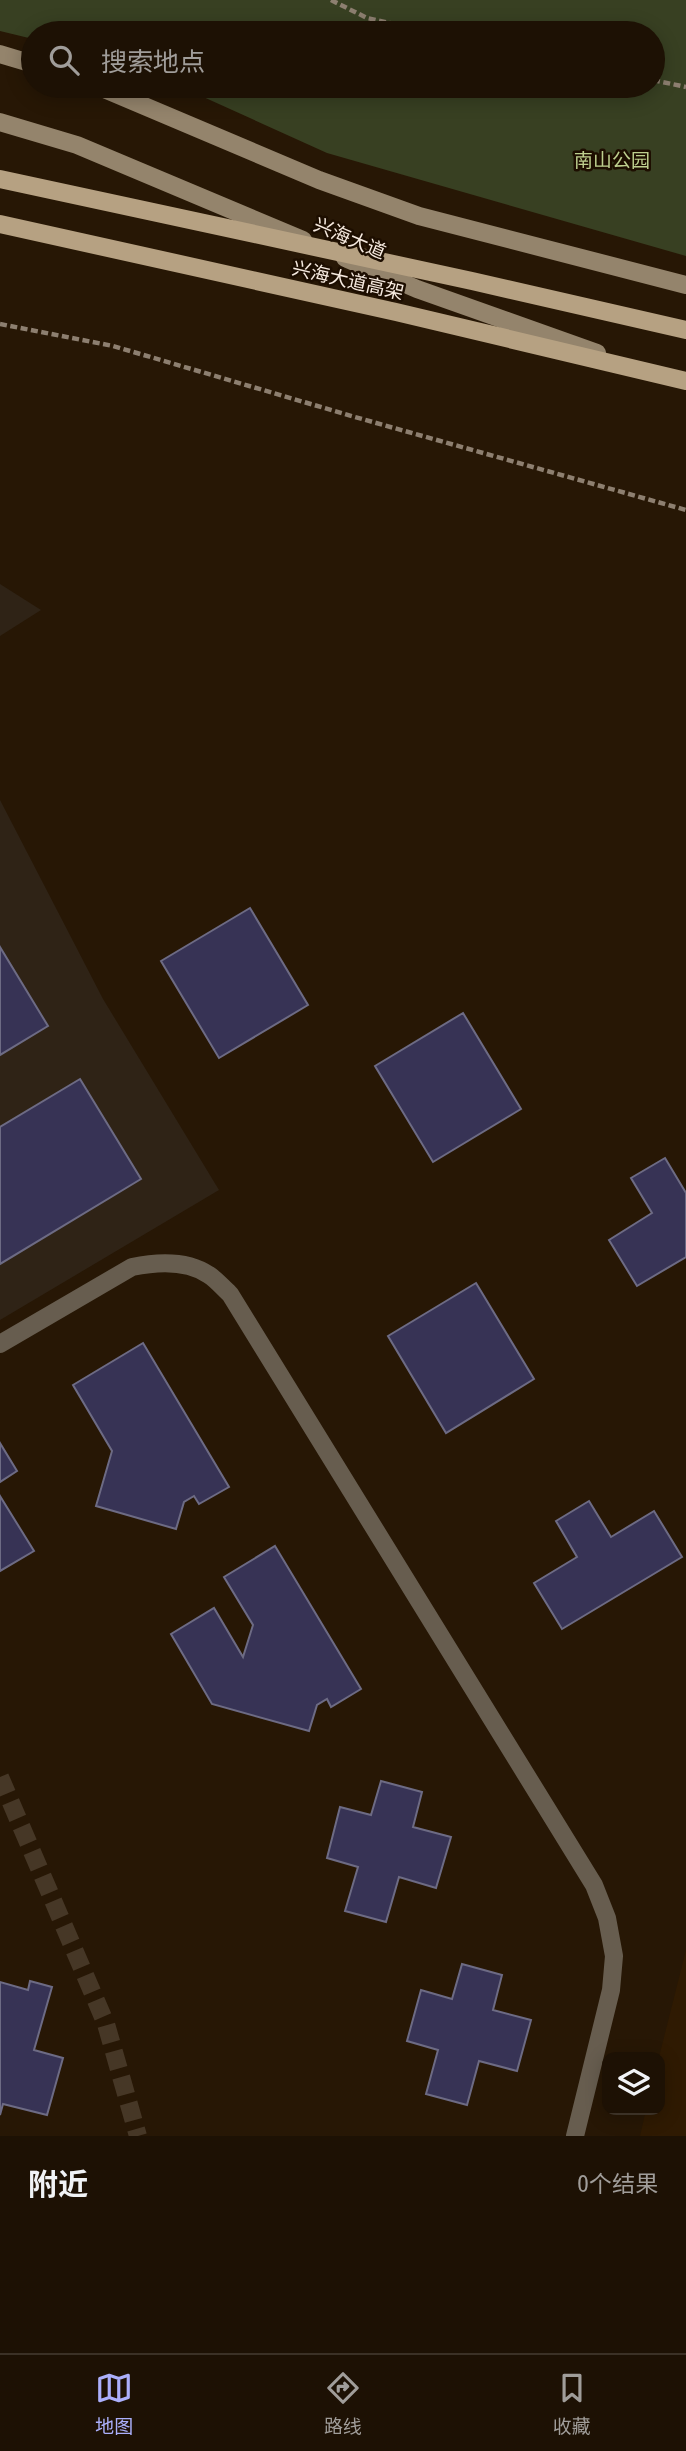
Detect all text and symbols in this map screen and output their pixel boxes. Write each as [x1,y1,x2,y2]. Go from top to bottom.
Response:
search box [21,21,665,98]
icon: search [45,41,83,79]
text: 搜索地点 [101,47,205,78]
park label: 南山公园 [574,149,650,172]
street label: 兴海大道 [310,213,389,264]
street label: 兴海大道高架 [290,256,406,305]
map controls [602,2052,665,2115]
button: layers [602,2052,665,2115]
text: 附近 [28,2167,88,2203]
text: 0个结果 [577,2170,658,2198]
tab: 地图 [95,2369,133,2438]
tab: 路线 [324,2369,362,2438]
tab: 收藏 [553,2369,591,2438]

